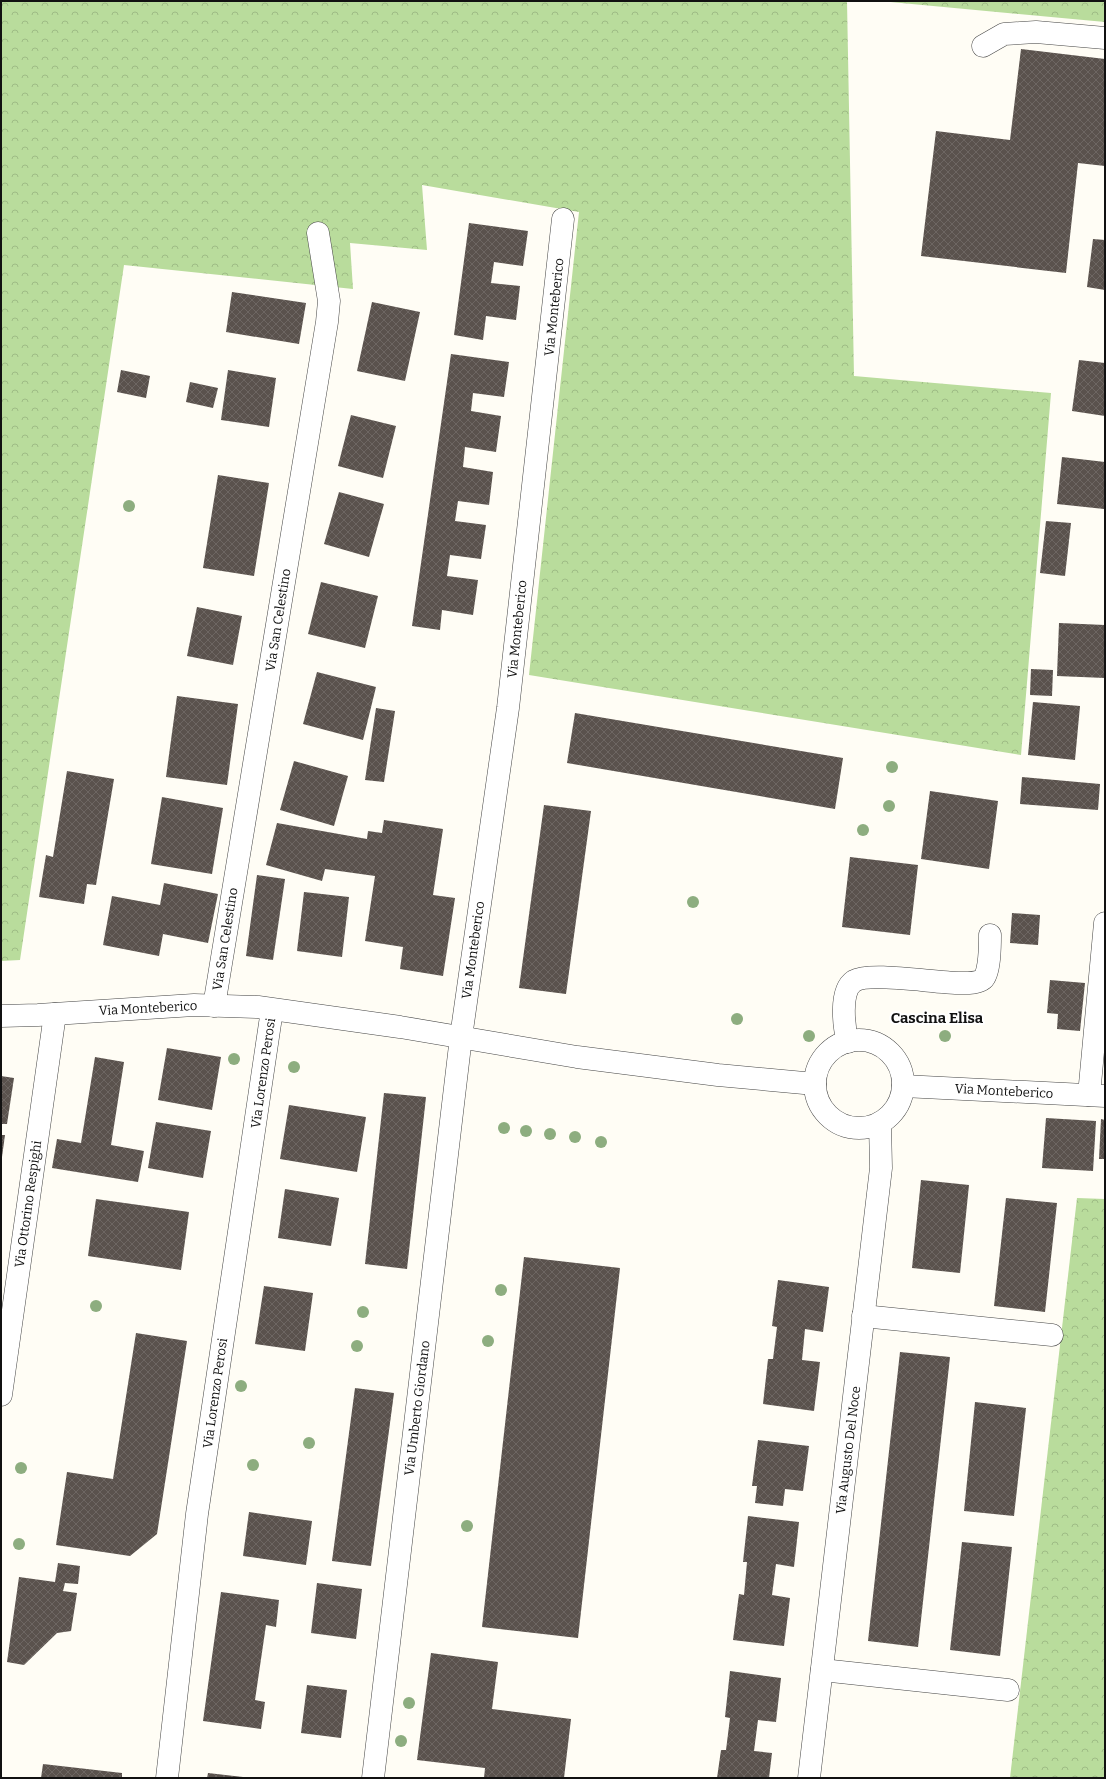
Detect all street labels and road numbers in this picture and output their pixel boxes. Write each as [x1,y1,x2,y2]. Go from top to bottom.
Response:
street label: Via Monteberico [541,257,567,357]
street label: Via San Celestino [262,568,294,672]
street label: Via Monteberico [504,579,530,679]
street label: Via San Celestino [209,887,241,991]
street label: Via Monteberico [459,900,487,1000]
street label: Via Monteberico [98,998,198,1018]
street label: Via Lorenzo Perosi [248,1017,278,1129]
street label: Via Monteberico [954,1081,1054,1101]
street label: Via Ottorino Respighi [12,1139,44,1269]
street label: Via Lorenzo Perosi [200,1337,230,1449]
street label: Via Umberto Giordano [401,1340,433,1476]
street label: Via Augusto Del Noce [833,1385,863,1515]

